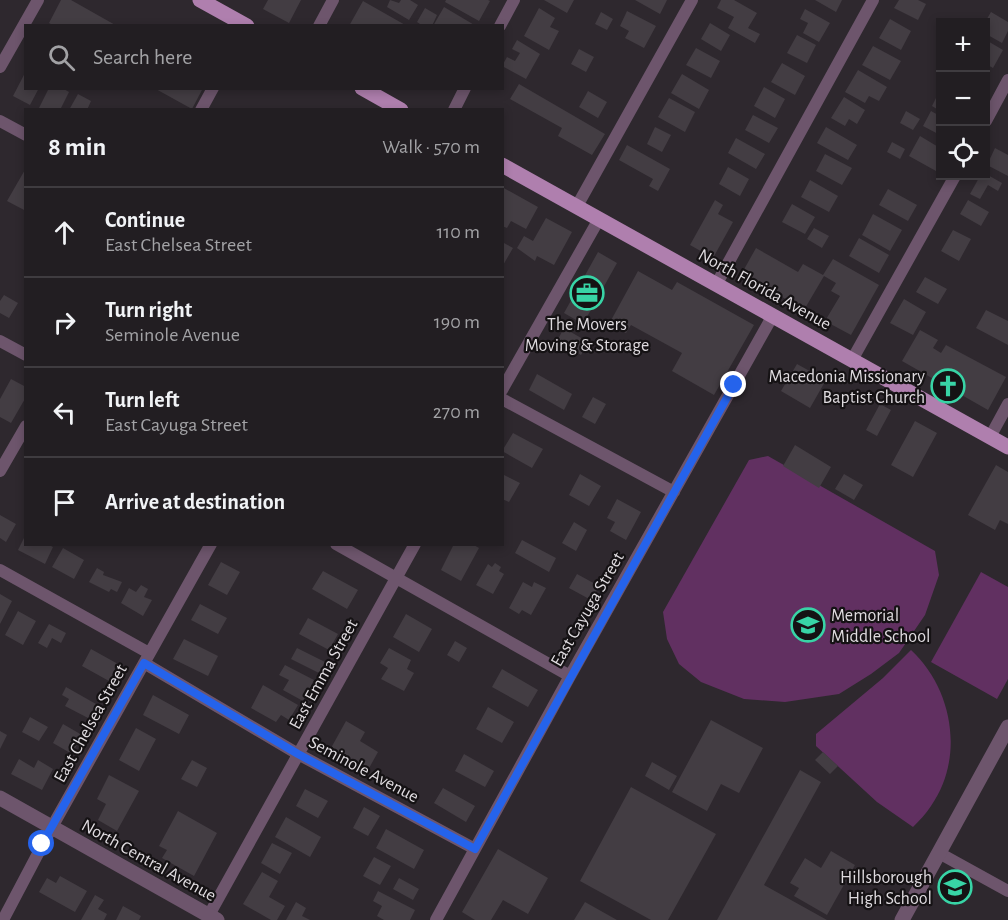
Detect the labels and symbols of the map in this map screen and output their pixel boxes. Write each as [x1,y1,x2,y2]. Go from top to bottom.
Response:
street label: North Florida Avenue [695,246,834,334]
office icon: The Movers Moving & Storage [569,275,605,311]
place label: The Movers Moving & Storage [525,316,649,355]
place label: Macedonia Missionary Baptist Church [769,368,925,407]
church icon: Macedonia Missionary Baptist Church [930,368,966,404]
route end [720,371,746,397]
street label: East Cayuga Street [548,549,628,670]
school or university icon: Memorial Middle School [790,607,826,643]
place label: Memorial Middle School [831,607,930,646]
street label: East Emma Street [286,616,362,733]
street label: East Chelsea Street [51,661,131,786]
street label: Seminole Avenue [306,733,421,806]
street label: North Central Avenue [78,816,219,905]
route start [28,830,54,856]
place label: Hillsborough High School [840,869,932,908]
school or university icon: Hillsborough High School [937,869,973,905]

